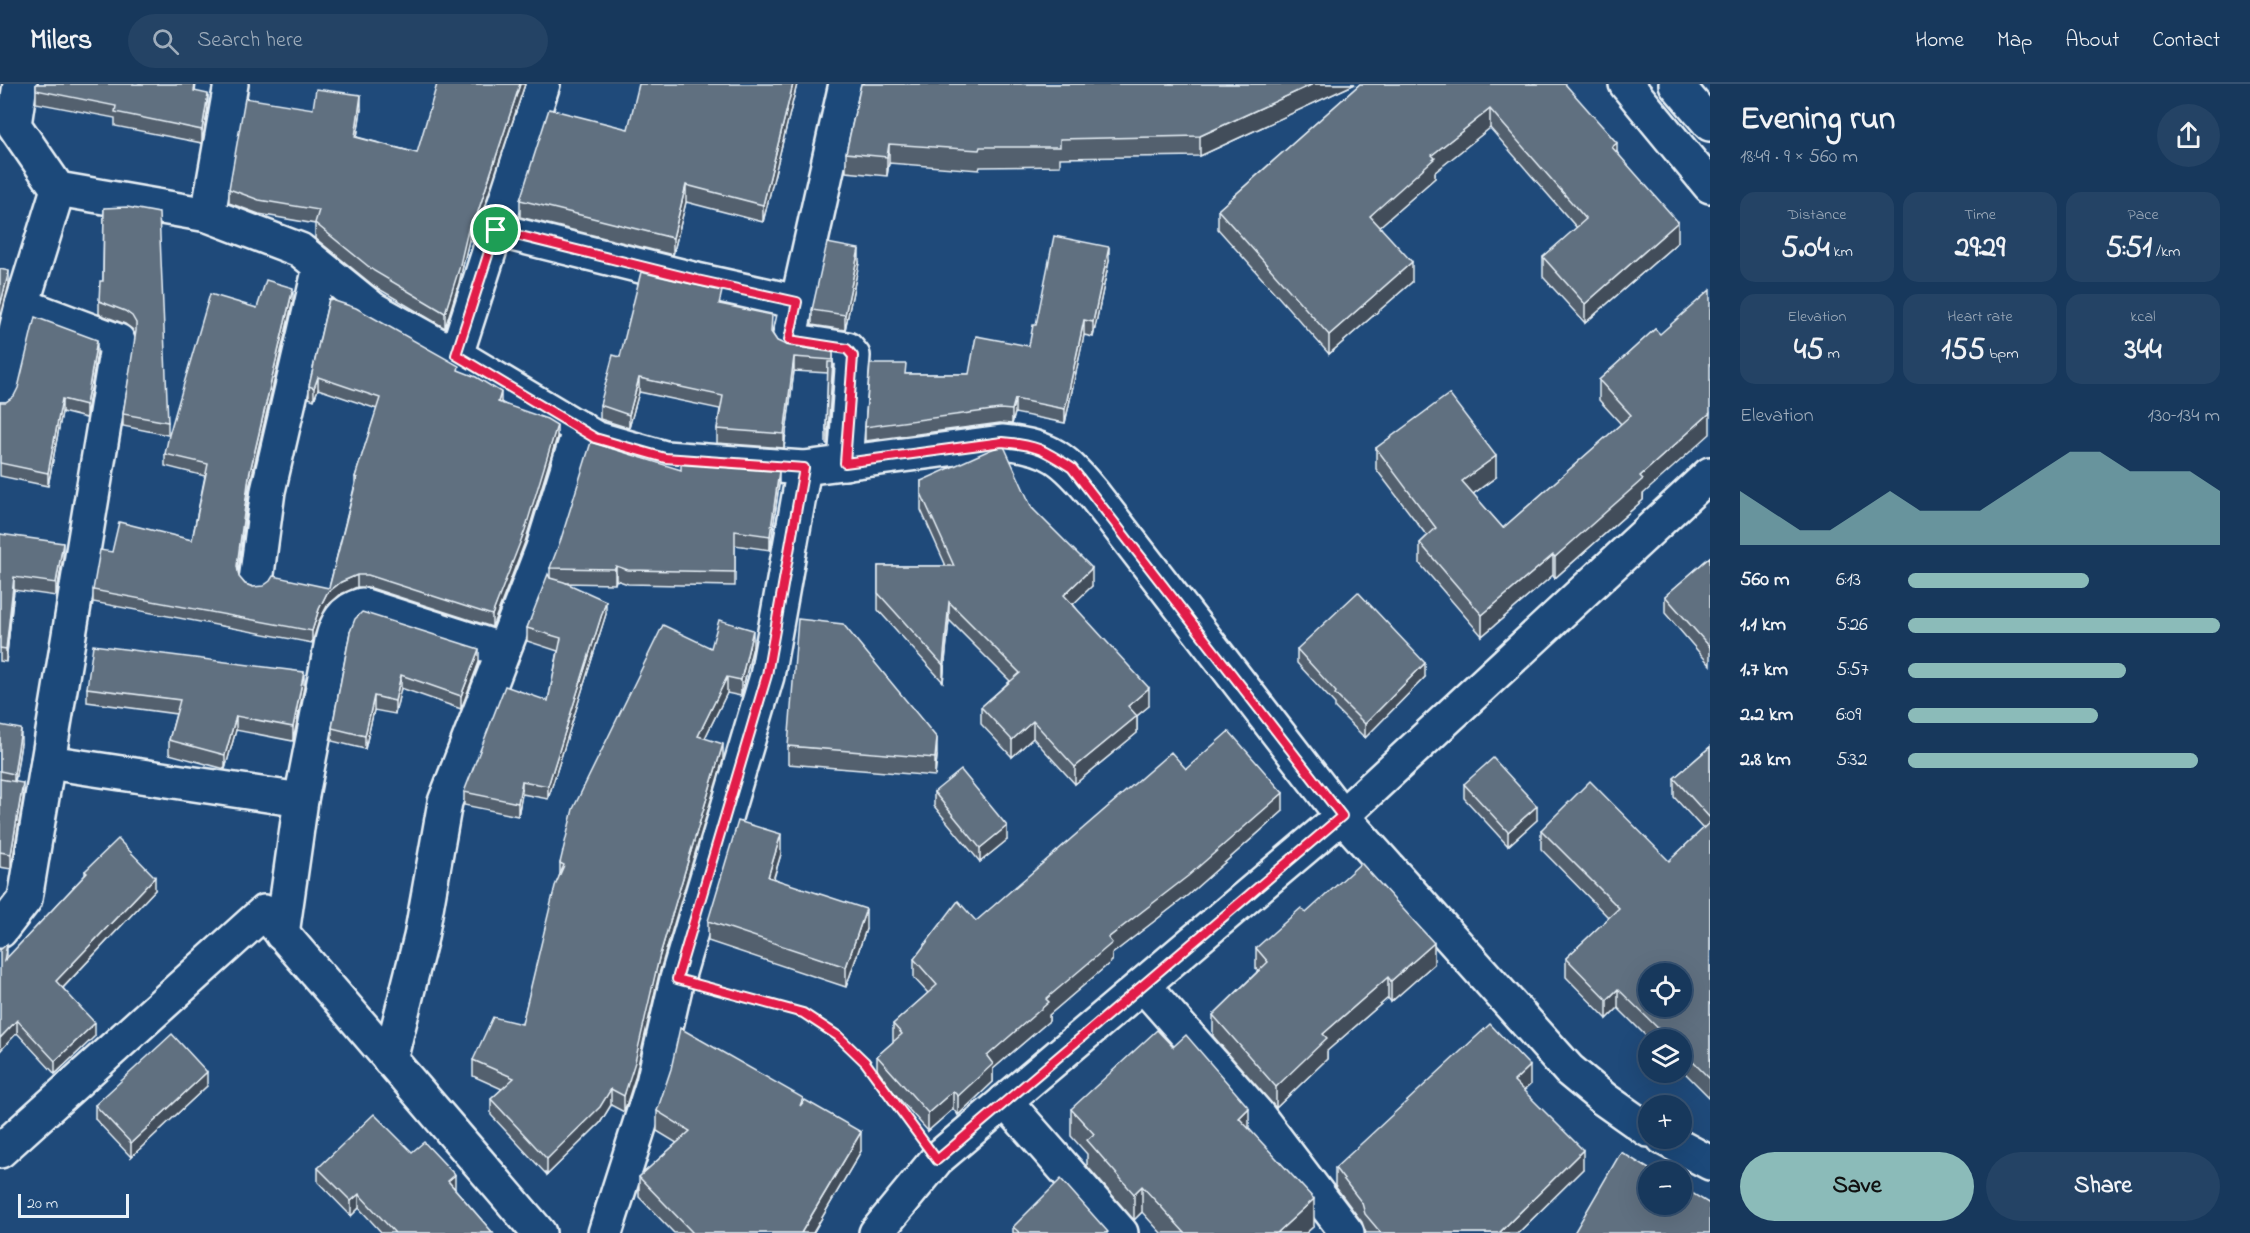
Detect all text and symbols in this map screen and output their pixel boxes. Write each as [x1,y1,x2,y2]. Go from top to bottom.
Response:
search box [128,14,548,68]
text: Milers [30,21,92,62]
icon: search [149,25,182,58]
text: Search here [197,25,303,57]
text: Home [1915,26,1964,56]
text: Map [1997,26,2032,56]
text: About [2065,26,2119,56]
text: Contact [2152,26,2220,56]
text: Evening run [1740,96,1895,144]
button: share [2157,104,2220,167]
text: 18:49 · 9 × 560 m [1740,143,1858,172]
text: Distance [1788,203,1846,227]
text: Time [1964,203,1996,227]
text: Pace [2127,203,2159,227]
pin [470,204,521,255]
icon: arrive [479,213,512,246]
text: 5.04 [1781,227,1830,271]
text: 29:29 [1955,227,2005,271]
text: 5:51 [2106,227,2152,271]
text: km [1830,240,1853,264]
text: /km [2152,240,2180,264]
text: Elevation [1788,305,1846,329]
text: Heart rate [1947,305,2013,329]
text: kcal [2130,305,2156,329]
text: 45 [1794,329,1824,373]
text: 155 [1941,329,1985,373]
text: 344 [2124,329,2162,373]
text: m [1824,342,1840,366]
text: bpm [1985,342,2019,366]
text: Elevation [1740,402,1814,431]
text: 130–134 m [2148,402,2220,431]
text: 560 m [1740,566,1789,595]
text: 6:13 [1836,566,1861,595]
text: 1.1 km [1740,611,1786,640]
text: 5:26 [1836,611,1868,640]
text: 1.7 km [1740,656,1788,685]
text: 5:57 [1836,656,1869,685]
text: 2.2 km [1740,701,1793,730]
text: 6:09 [1836,701,1861,730]
text: 2.8 km [1740,746,1791,775]
text: 5:32 [1836,746,1867,775]
map controls [1638,963,1692,1215]
button: locate [1638,963,1692,1017]
button: layers [1638,1029,1692,1083]
button: + [1638,1095,1692,1149]
button: Save [1740,1152,1974,1221]
button: Share [1986,1152,2220,1221]
button: − [1638,1161,1692,1215]
scale bar [18,1191,129,1218]
text: 20 m [27,1192,58,1216]

